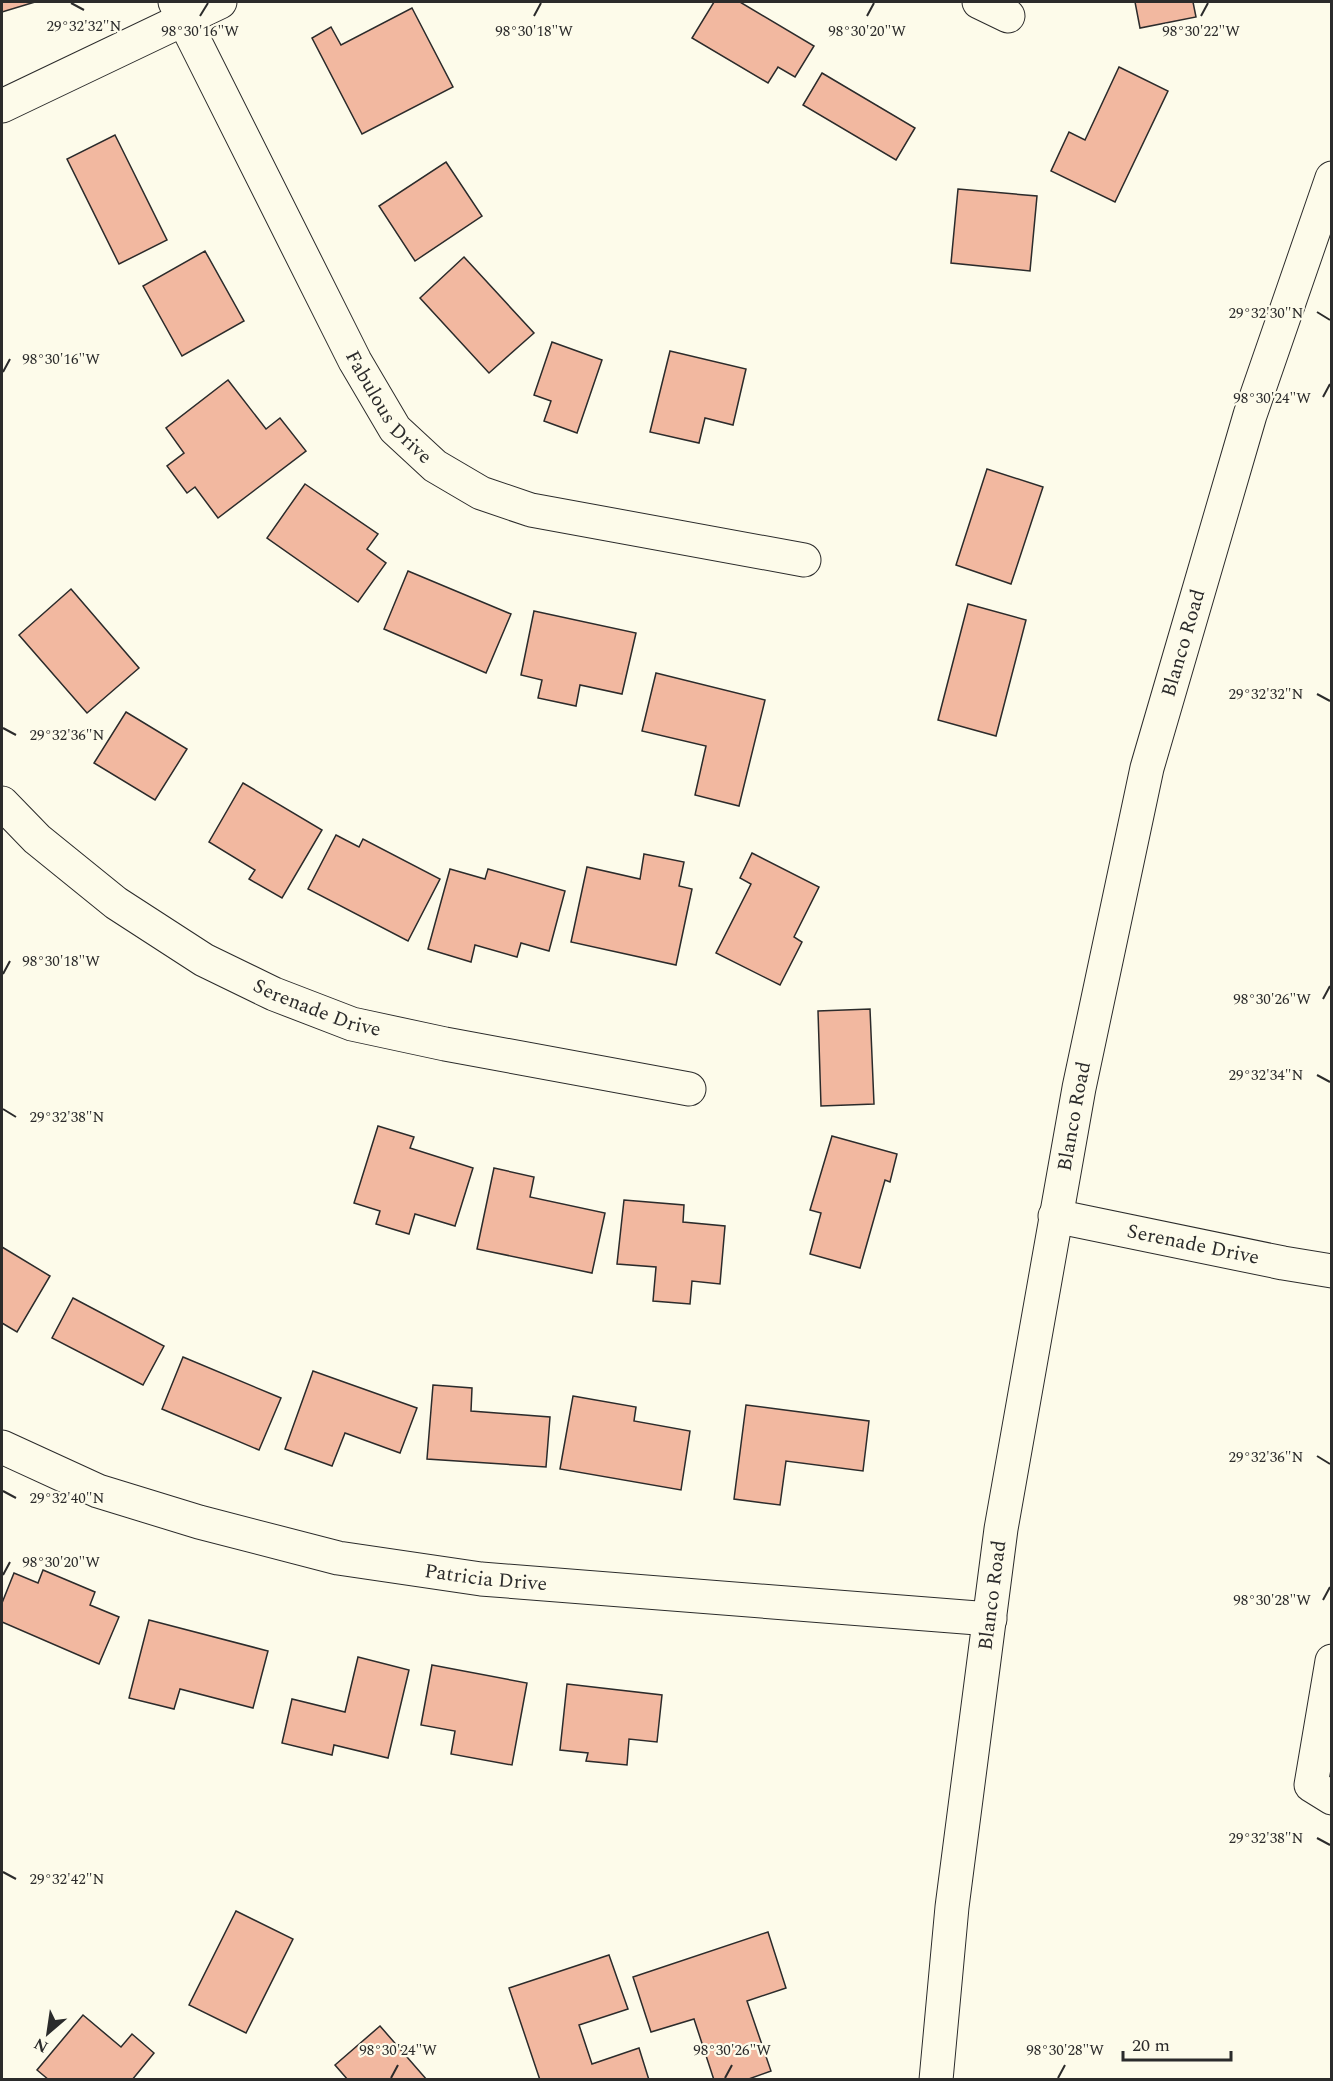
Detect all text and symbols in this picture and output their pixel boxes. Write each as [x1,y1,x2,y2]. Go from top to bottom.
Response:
text: 29°32'32"N [47,15,122,38]
text: 98°30'16"W [161,20,239,43]
text: 98°30'18"W [495,20,573,43]
text: 98°30'20"W [828,20,906,43]
text: 98°30'22"W [1162,20,1240,43]
text: 29°32'30"N [1229,302,1304,325]
street label: Fabulous Drive [337,345,439,471]
text: 98°30'16"W [22,348,100,371]
text: 98°30'24"W [1233,387,1311,410]
street label: Blanco Road [1154,586,1213,700]
text: 29°32'32"N [1229,683,1304,706]
text: 29°32'36"N [30,724,105,747]
text: 98°30'18"W [22,950,100,973]
street label: Serenade Drive [248,971,384,1045]
text: 98°30'26"W [1233,988,1311,1011]
street label: Blanco Road [1050,1059,1099,1173]
text: 29°32'34"N [1229,1064,1304,1087]
text: 29°32'38"N [30,1106,105,1129]
street label: Serenade Drive [1124,1216,1262,1273]
text: 29°32'36"N [1229,1446,1304,1469]
text: 29°32'40"N [30,1487,105,1510]
street label: Blanco Road [970,1538,1014,1652]
text: 98°30'20"W [22,1551,100,1574]
street label: Patricia Drive [422,1556,548,1599]
text: 98°30'28"W [1233,1589,1311,1612]
text: 29°32'38"N [1229,1827,1304,1850]
text: 29°32'42"N [30,1868,105,1891]
north arrow [18,2003,78,2063]
scale bar [1123,2024,1231,2062]
text: N [30,2032,53,2059]
text: 20 m [1132,2032,1170,2059]
text: 98°30'24"W [359,2039,437,2062]
text: 98°30'26"W [693,2039,771,2062]
text: 98°30'28"W [1026,2039,1104,2062]

